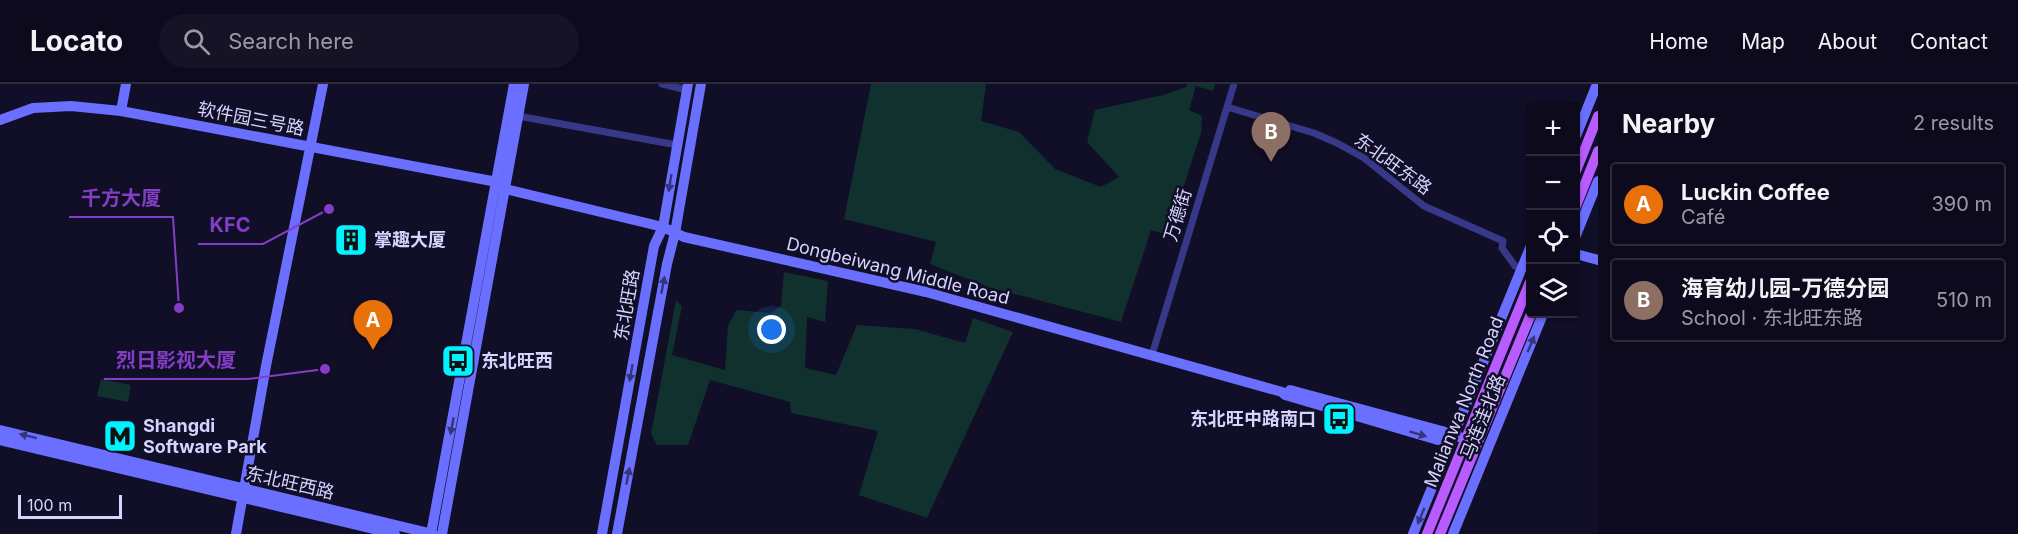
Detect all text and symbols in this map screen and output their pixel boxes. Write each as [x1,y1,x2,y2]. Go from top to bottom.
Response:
search box [159,14,579,68]
text: Locato [30,24,123,58]
icon: search [180,25,213,58]
text: Search here [228,28,354,54]
text: Home [1649,29,1708,54]
text: Map [1741,29,1785,54]
text: About [1818,29,1877,54]
text: Contact [1910,29,1988,54]
street label: 软件园三号路 [196,98,306,139]
map controls [1526,102,1580,318]
button: + [1526,102,1580,156]
text: Nearby [1622,108,1715,139]
text: 2 results [1913,111,1994,135]
pin: B [1252,112,1290,162]
street label: 东北旺东路 [1351,129,1436,199]
button: − [1526,156,1580,210]
one-way arrow [666,174,675,193]
callout: 千方大厦 [69,179,173,217]
text: Luckin Coffee [1681,179,1830,205]
text: 千方大厦 [81,186,161,210]
street label: 万德街 [1160,186,1195,244]
text: A [1636,192,1651,216]
text: 390 m [1931,192,1992,216]
text: Café [1681,205,1725,229]
callout: KFC [198,206,263,244]
button: locate [1526,210,1580,264]
text: KFC [210,213,250,237]
building icon: 掌趣大厦 [333,222,369,258]
place label: 掌趣大厦 [374,229,446,250]
street label: Dongbeiwang Middle Road [785,233,1012,308]
button: layers [1526,264,1580,318]
street label: 东北旺路 [610,268,643,342]
one-way arrow [659,275,668,294]
text: 海育幼儿园-万德分园 [1681,275,1889,301]
text: B [1637,288,1650,312]
text: 510 m [1936,288,1992,312]
pin: A [354,300,392,350]
text: School · 东北旺东路 [1681,306,1863,330]
street label: Malianwa North Road [1420,313,1507,490]
your location [757,315,786,344]
one-way arrow [1526,334,1536,352]
callout: 烈日影视大厦 [104,341,248,379]
bus stop icon: 东北旺西 [440,343,476,379]
text: 烈日影视大厦 [116,348,236,372]
place label: 东北旺西 [481,350,553,371]
one-way arrow [626,364,635,383]
street label: 马连洼北路 [1456,371,1509,462]
bus stop icon: 东北旺中路南口 [1321,401,1357,437]
place label: 东北旺中路南口 [1190,408,1316,429]
place label: Shangdi Software Park [143,415,267,457]
one-way arrow [447,416,456,435]
metro station icon: Shangdi Software Park [102,418,138,454]
one-way arrow [1409,430,1427,439]
one-way arrow [18,431,37,441]
street label: 东北旺西路 [244,462,336,503]
one-way arrow [624,467,633,486]
scale bar [18,492,122,520]
text: 100 m [27,495,72,515]
one-way arrow [1416,507,1426,525]

